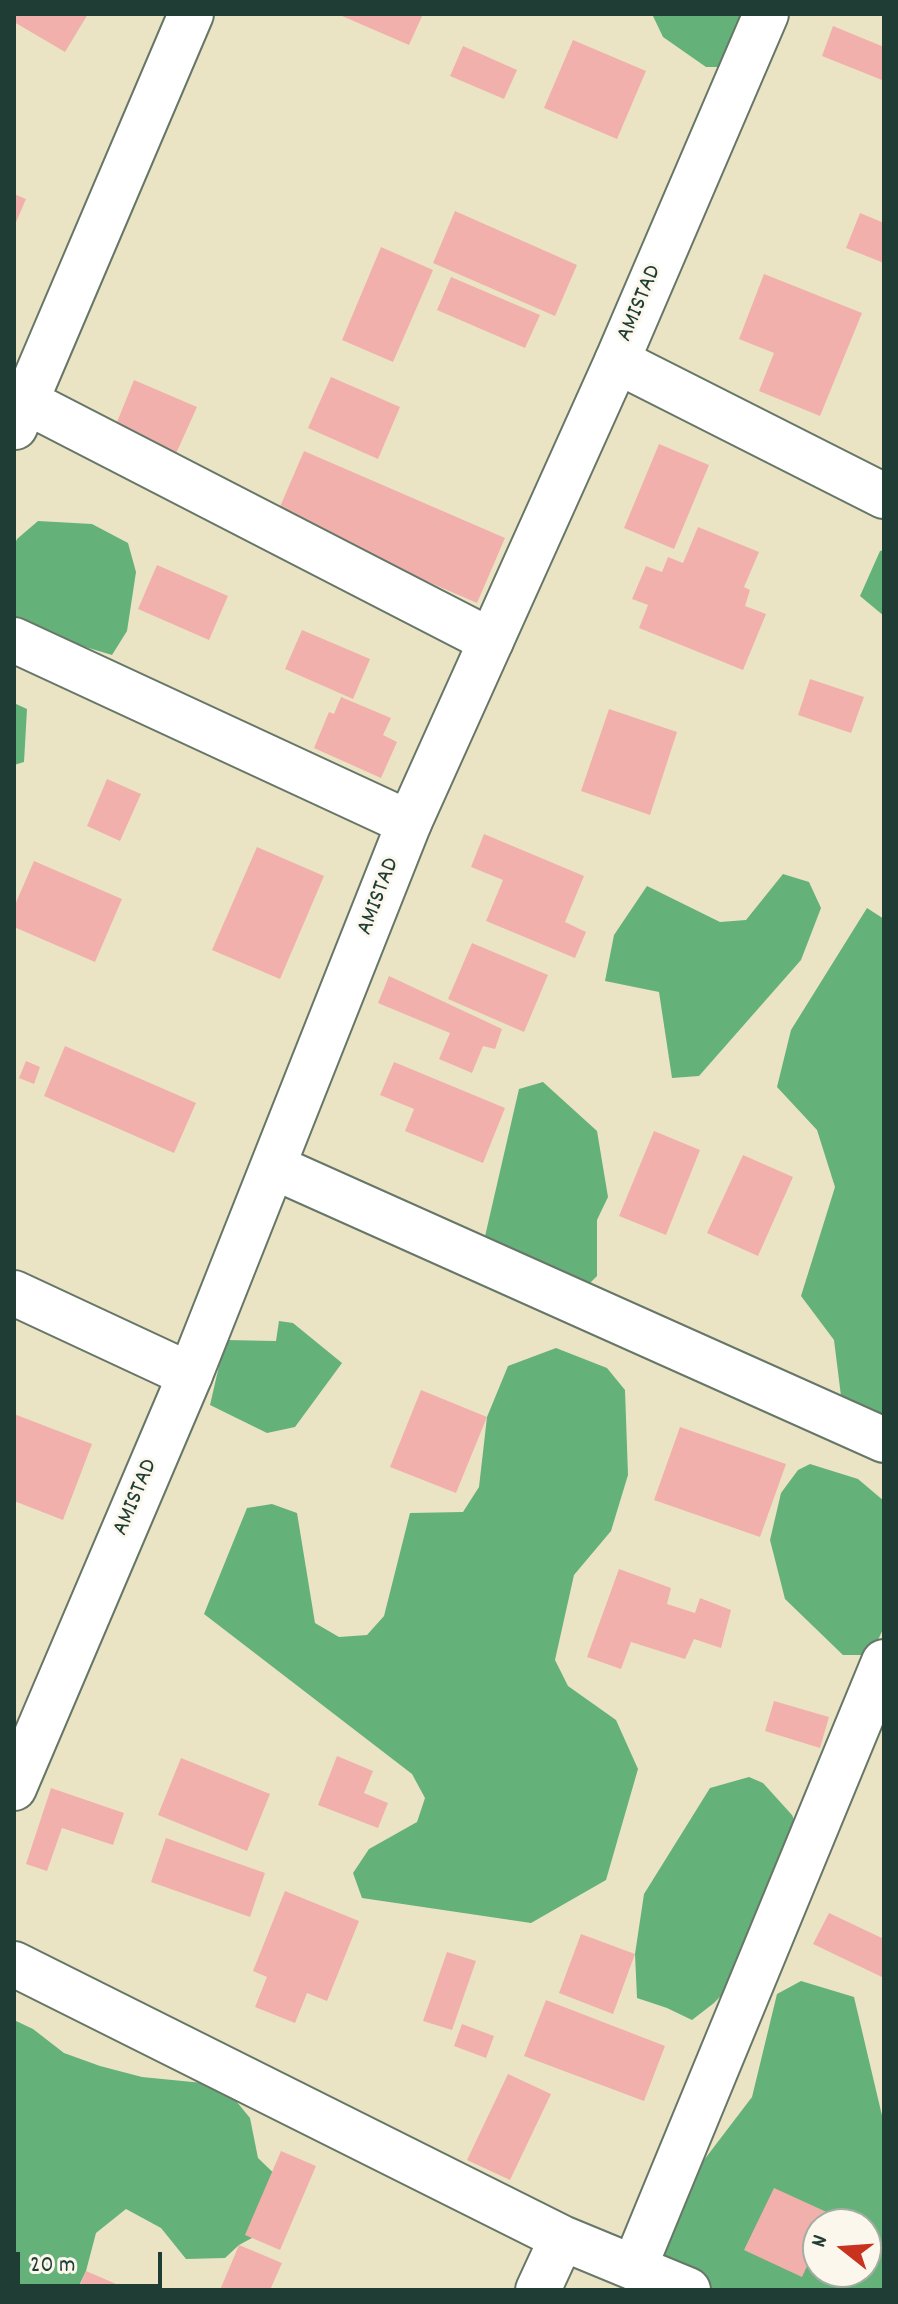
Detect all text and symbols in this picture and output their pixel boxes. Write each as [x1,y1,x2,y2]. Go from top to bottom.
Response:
street label: AMISTAD [612,261,670,347]
street label: AMISTAD [352,854,408,940]
street label: AMISTAD [108,1455,166,1541]
north arrow [802,2208,882,2288]
text: N [804,2232,837,2251]
scale bar [20,2236,166,2286]
text: 20 m [30,2249,76,2283]

